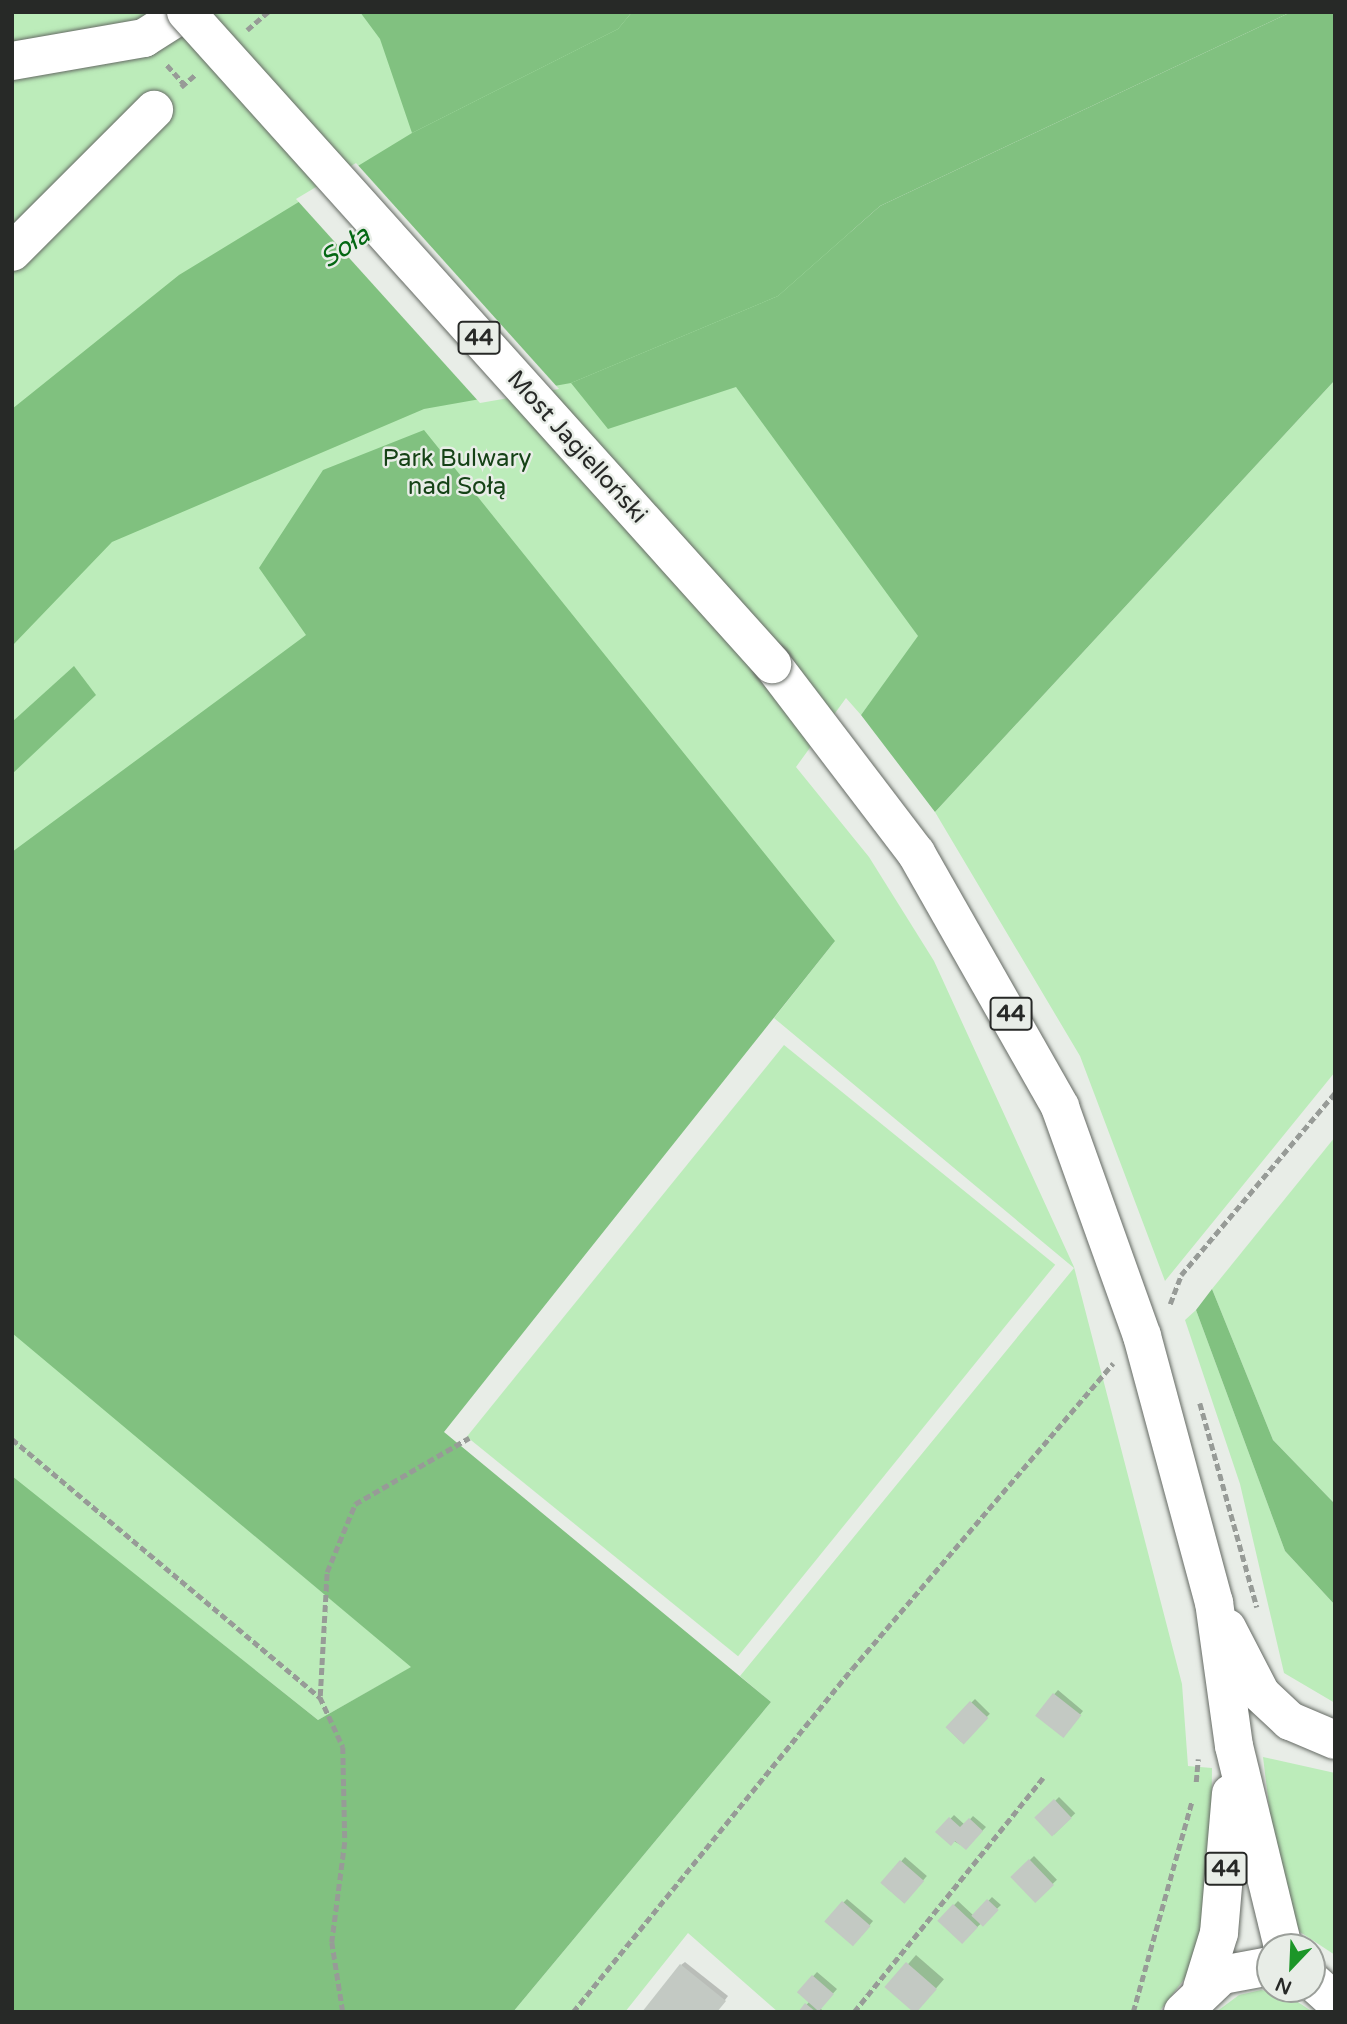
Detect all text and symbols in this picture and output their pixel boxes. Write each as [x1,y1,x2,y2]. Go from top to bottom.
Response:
water label: Soła [314,219,376,275]
road number: 44 [456,318,502,358]
street label: Most Jagielloński [501,365,653,529]
park label: Park Bulwary nad Sołą [383,445,531,501]
road number: 44 [988,995,1034,1034]
road number: 44 [1203,1850,1249,1888]
north arrow [1256,1933,1326,2003]
text: N [1272,1972,1295,1999]

